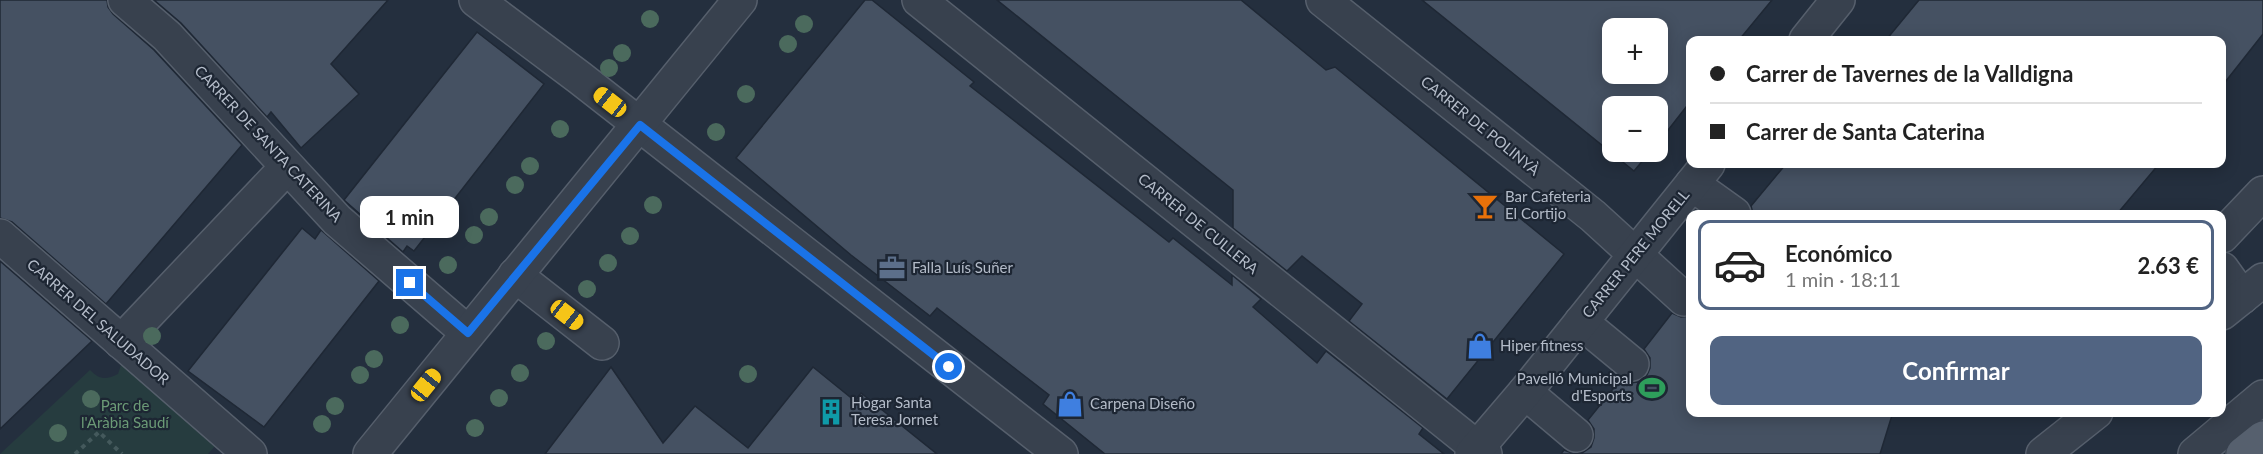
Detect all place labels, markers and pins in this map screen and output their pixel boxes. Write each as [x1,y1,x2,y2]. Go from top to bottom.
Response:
place label: Bar Cafeteria El Cortijo [1505,187,1591,222]
bar icon: Bar Cafeteria El Cortijo [1470,191,1500,221]
office icon: Falla Luís Suñer [877,253,907,283]
place label: Falla Luís Suñer [912,258,1013,276]
shop icon: Hiper fitness [1465,331,1495,361]
place label: Hiper fitness [1500,336,1584,354]
place label: Pavelló Municipal d'Esports [1517,369,1632,404]
sports icon: Pavelló Municipal d'Esports [1637,373,1667,403]
shop icon: Carpena Diseño [1055,389,1085,419]
place label: Hogar Santa Teresa Jornet [851,393,939,428]
place label: Carpena Diseño [1090,394,1195,412]
building icon: Hogar Santa Teresa Jornet [816,397,846,427]

